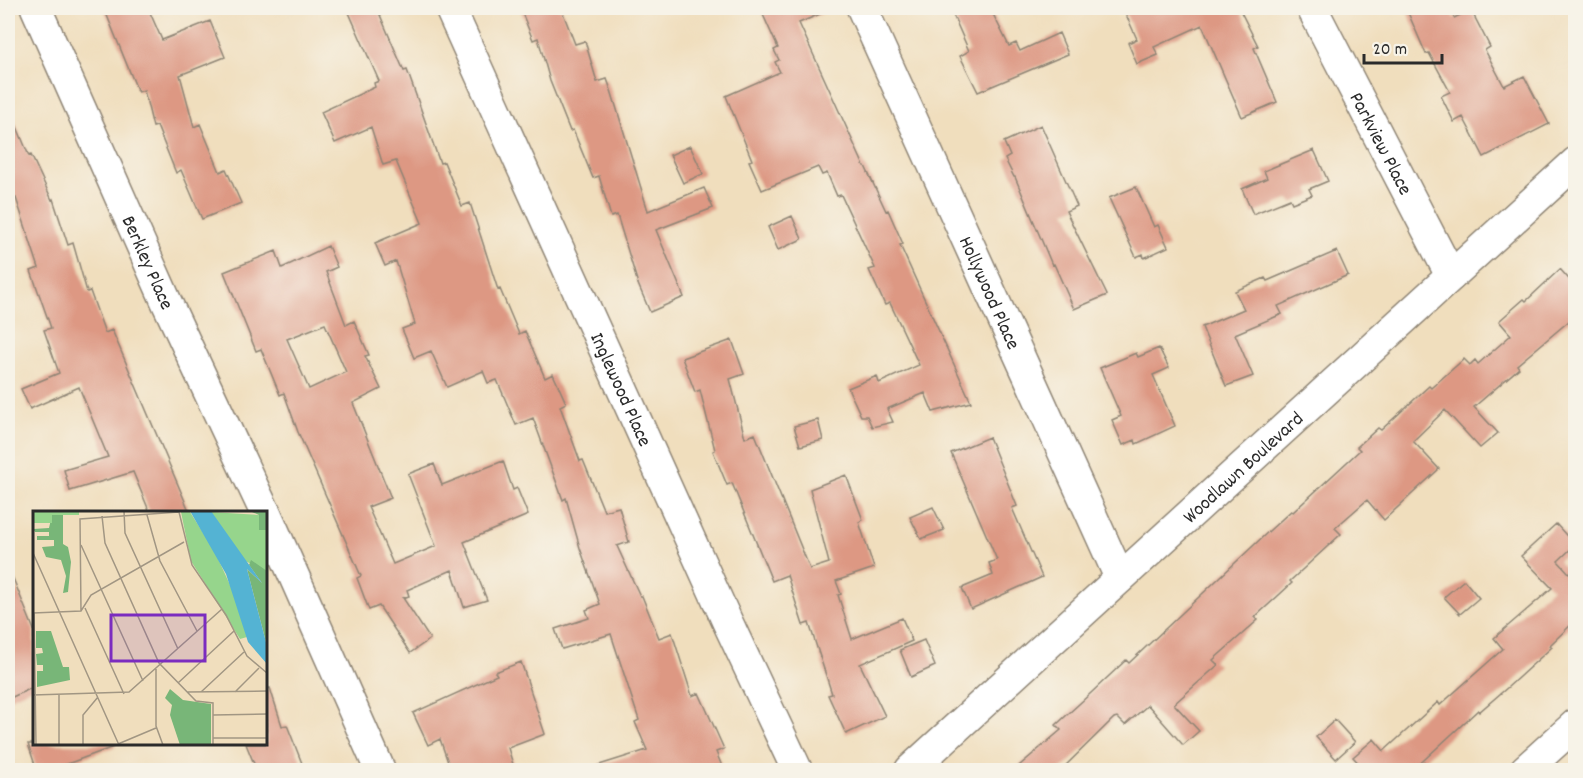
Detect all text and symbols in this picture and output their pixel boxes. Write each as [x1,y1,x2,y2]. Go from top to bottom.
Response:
scale bar [1364,27,1442,65]
text: 20 m [1373,38,1407,63]
street label: Parkview Place [1341,88,1418,201]
street label: Berkley Place [113,212,179,315]
street label: Hollywood Place [950,232,1026,355]
street label: Inglewood Place [581,329,657,452]
street label: Woodlawn Boulevard [1178,406,1311,531]
inset map [33,511,267,745]

